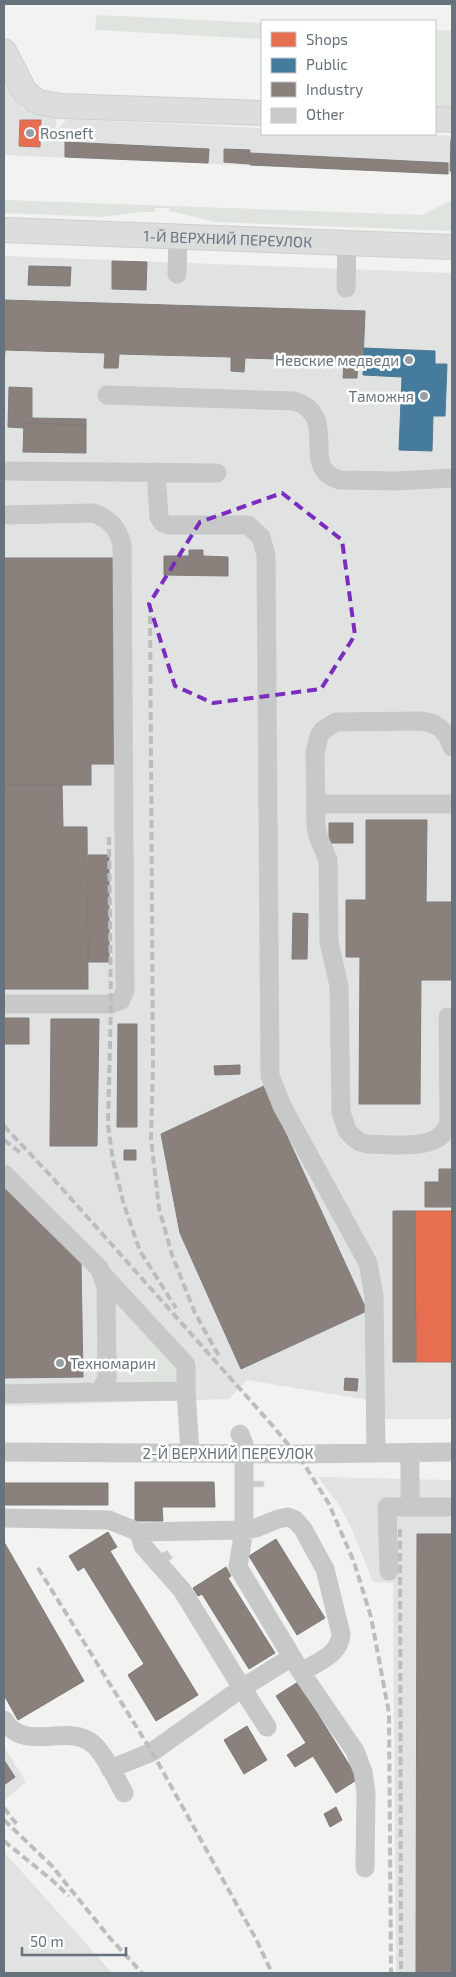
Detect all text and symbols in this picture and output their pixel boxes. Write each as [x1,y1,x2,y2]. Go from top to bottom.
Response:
legend [261,20,436,135]
text: Shops [306,30,348,48]
text: Public [306,55,347,73]
text: Industry [306,80,363,98]
text: Other [306,105,345,123]
place label: Rosneft [40,124,94,142]
marker: Rosneft [24,127,36,139]
street label: 1-Й ВЕРХНИЙ ПЕРЕУЛОК [143,226,312,251]
place label: Невские медведи [275,351,399,369]
marker: Невские медведи [403,354,415,366]
place label: Таможня [349,387,414,405]
marker: Таможня [418,390,430,402]
place label: Техномарин [70,1354,156,1372]
marker: Техномарин [54,1357,66,1369]
street label: 2-Й ВЕРХНИЙ ПЕРЕУЛОК [143,1444,313,1462]
scale bar [22,1924,126,1956]
text: 50 m [30,1932,64,1950]

